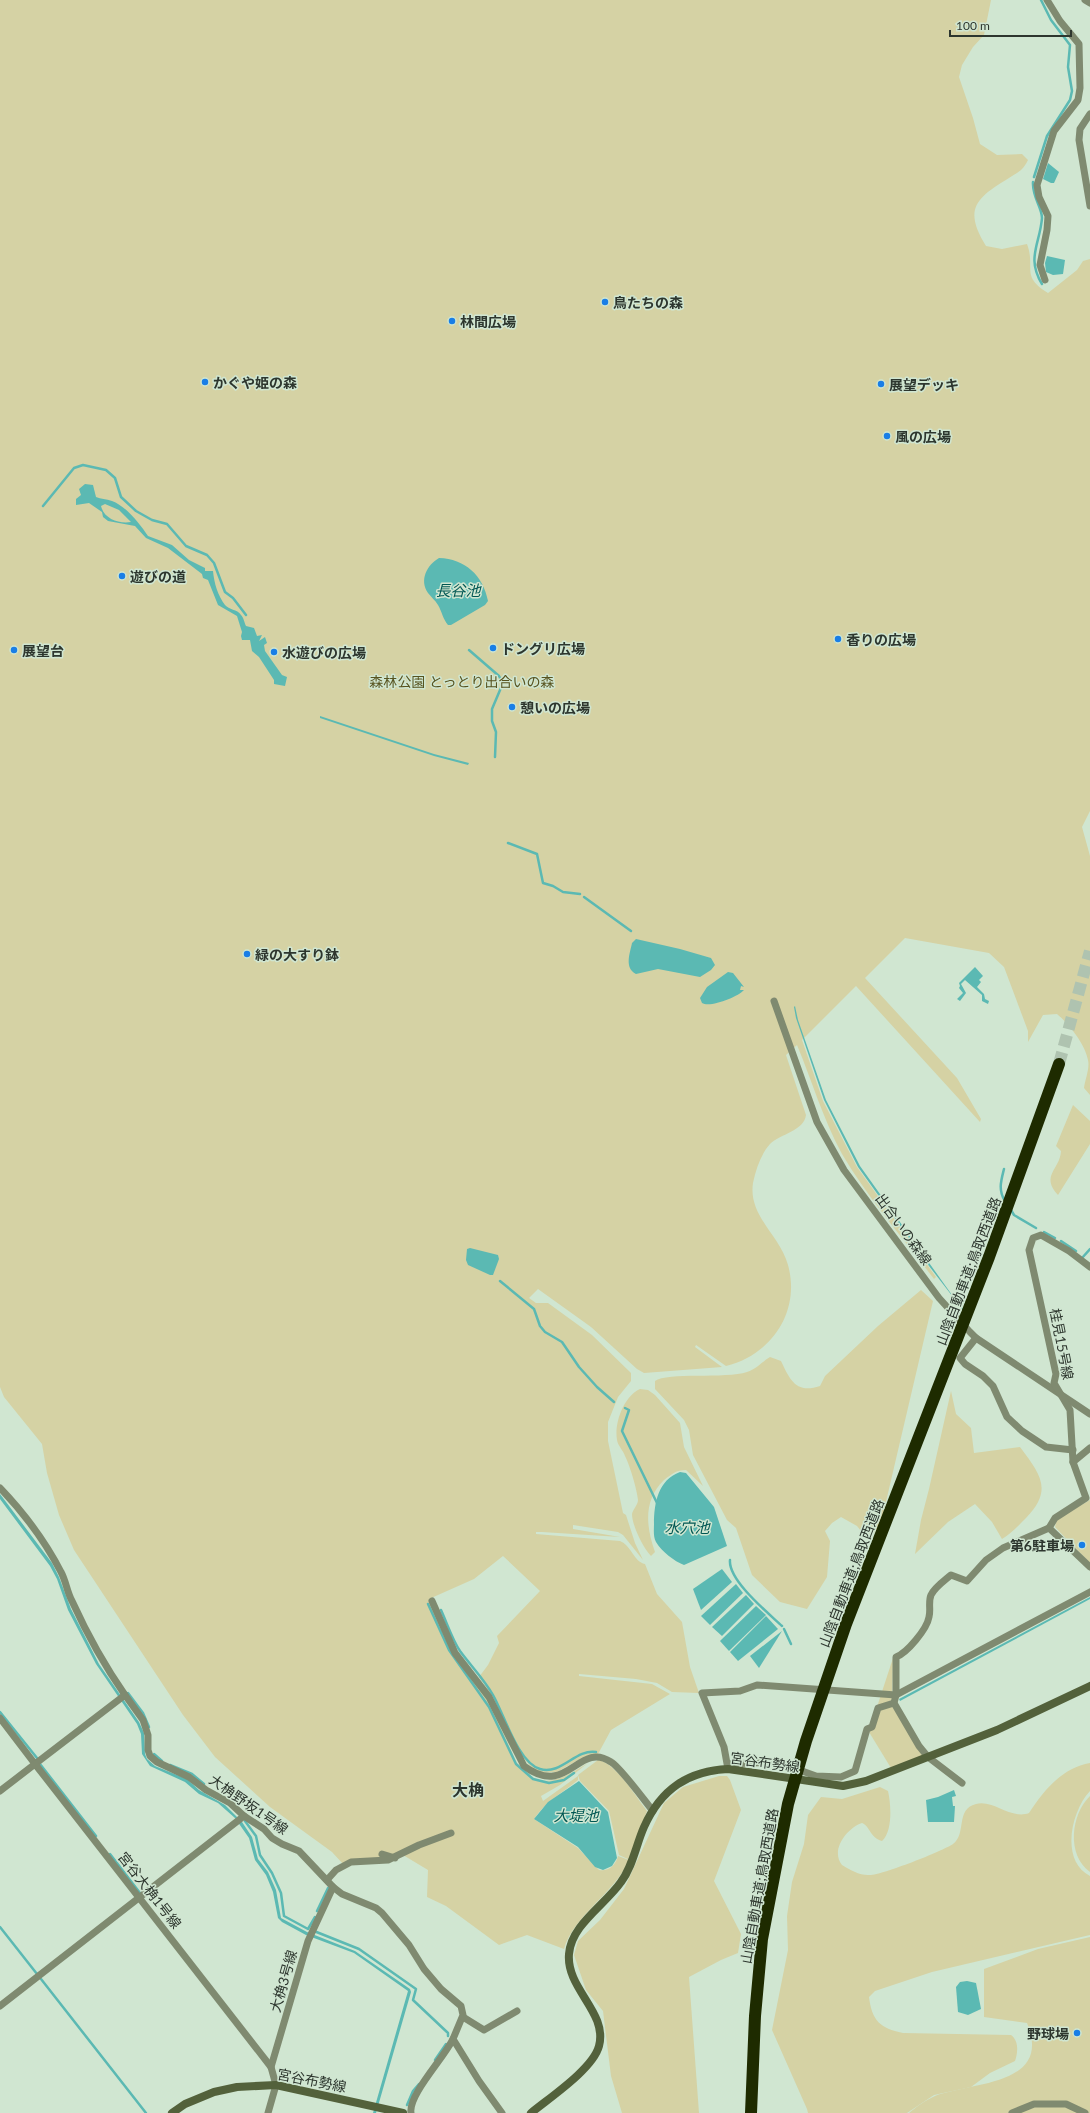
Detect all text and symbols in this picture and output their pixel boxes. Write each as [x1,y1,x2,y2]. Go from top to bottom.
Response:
scale bar [950,12,1071,38]
text: 100 m [956,18,990,33]
place label: 鳥たちの森 [613,294,683,311]
marker: 鳥たちの森 [600,297,610,307]
place label: 林間広場 [460,313,516,330]
marker: 林間広場 [447,316,457,326]
place label: かぐや姫の森 [213,374,297,391]
place label: 展望デッキ [889,376,959,393]
marker: かぐや姫の森 [200,377,210,387]
marker: 展望デッキ [876,379,886,389]
place label: 風の広場 [895,428,951,445]
marker: 風の広場 [882,431,892,441]
place label: 遊びの道 [130,568,186,585]
marker: 遊びの道 [117,571,127,581]
water label: 長谷池 [435,581,482,599]
place label: 香りの広場 [846,631,916,648]
marker: 香りの広場 [833,634,843,644]
place label: ドングリ広場 [501,640,585,657]
place label: 展望台 [22,642,64,659]
marker: ドングリ広場 [488,643,498,653]
place label: 水遊びの広場 [282,644,366,661]
marker: 展望台 [9,645,19,655]
marker: 水遊びの広場 [269,647,279,657]
park label: 森林公園 とっとり出合いの森 [369,673,555,690]
place label: 憩いの広場 [520,699,590,716]
marker: 憩いの広場 [507,702,517,712]
place label: 緑の大すり鉢 [255,946,339,963]
marker: 緑の大すり鉢 [242,949,252,959]
street label: 出合いの森線 [872,1190,936,1268]
street label: 山陰自動車道;鳥取西道路 [932,1194,1004,1348]
street label: 桂見15号線 [1047,1307,1077,1381]
street label: 山陰自動車道;鳥取西道路 [815,1496,887,1650]
water label: 水穴池 [664,1518,711,1536]
place label: 第6駐車場 [1010,1537,1074,1554]
marker: 第6駐車場 [1077,1540,1087,1550]
street label: 宮谷布勢線 [729,1749,801,1775]
street label: 大桷野坂1号線 [206,1771,292,1837]
district label: 大桷 [452,1780,484,1799]
water label: 大堤池 [553,1806,600,1824]
street label: 山陰自動車道;鳥取西道路 [737,1807,781,1965]
street label: 宮谷大桷1号線 [115,1848,185,1932]
street label: 大桷3号線 [266,1948,300,2014]
place label: 野球場 [1027,2025,1069,2042]
marker: 野球場 [1072,2028,1082,2038]
street label: 宮谷布勢線 [276,2065,348,2095]

